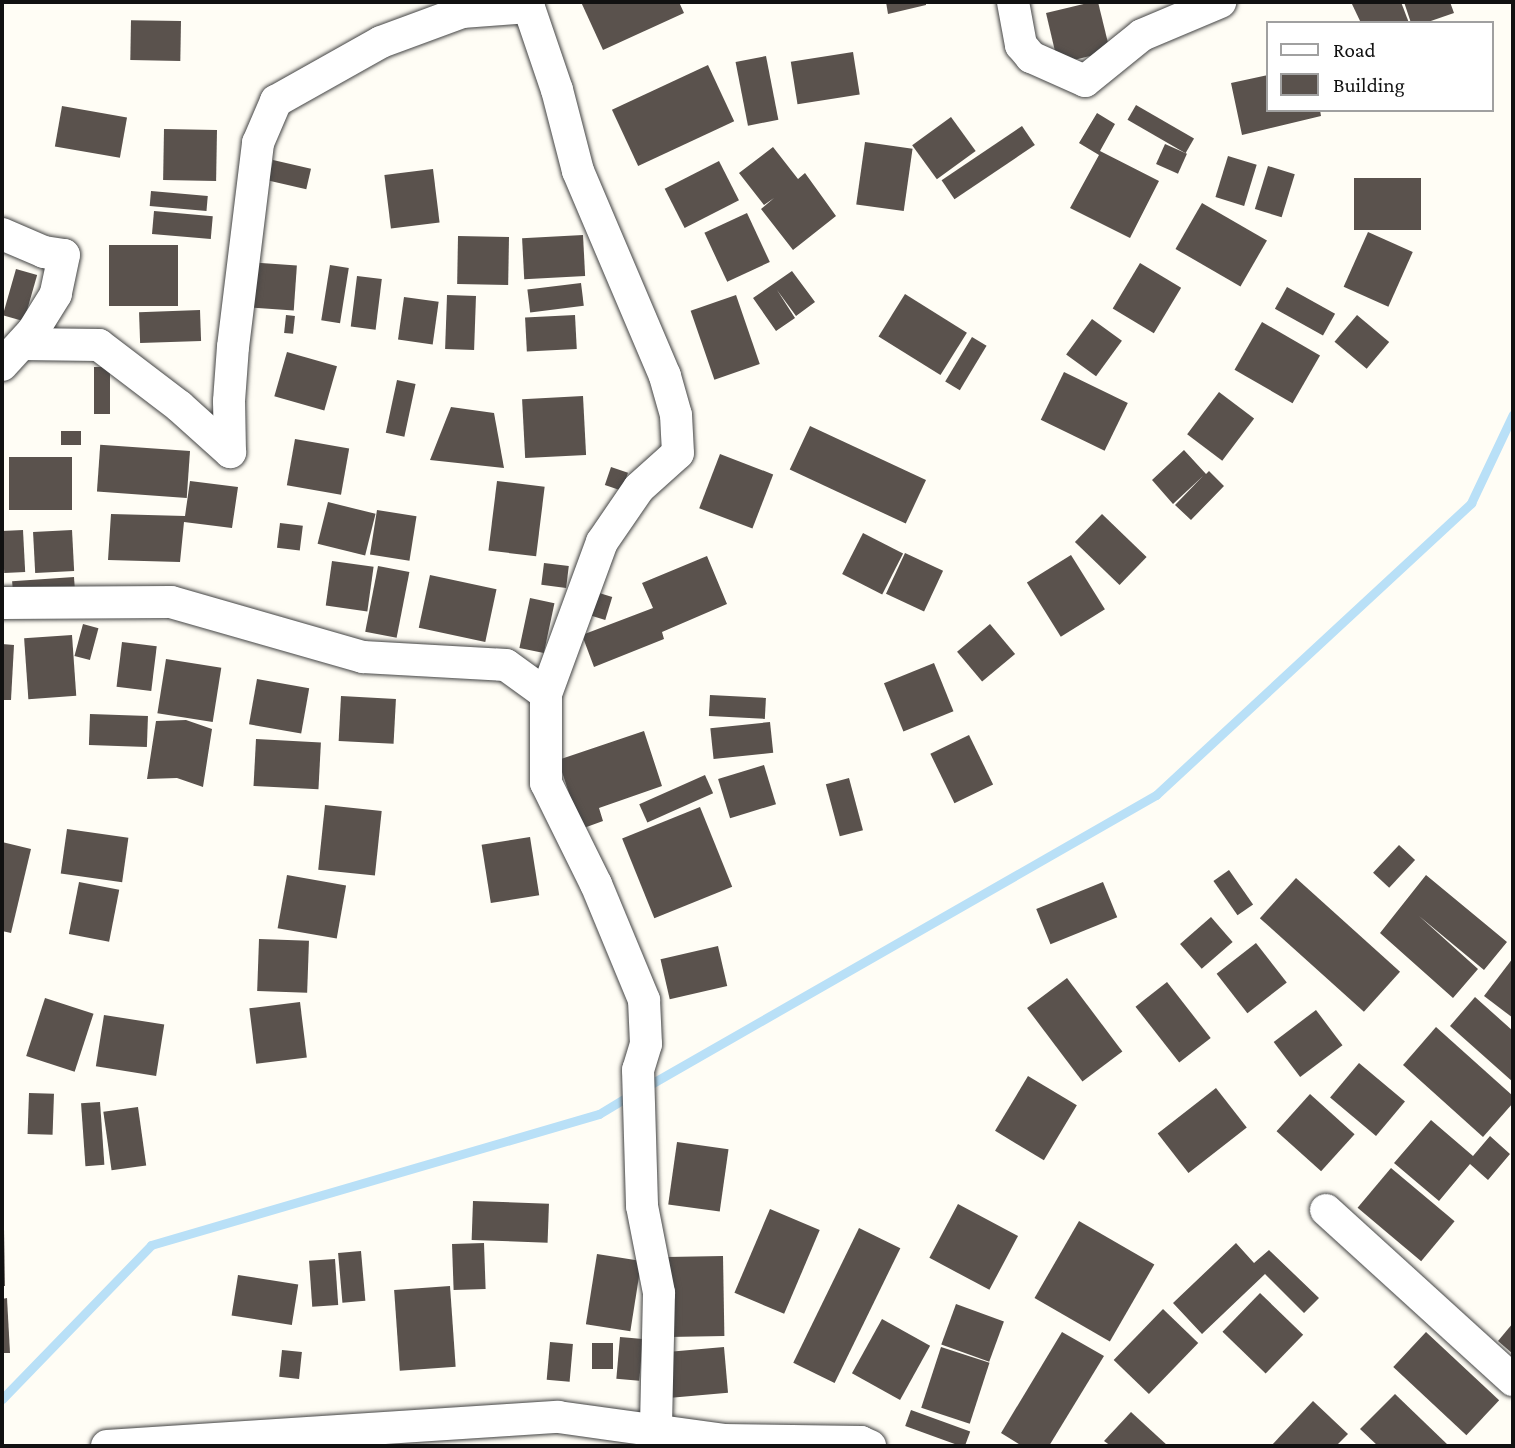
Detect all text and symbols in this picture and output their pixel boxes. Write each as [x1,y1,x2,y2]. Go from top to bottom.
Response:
legend [1266,21,1494,112]
text: Road [1333,38,1376,62]
text: Building [1333,73,1405,97]

